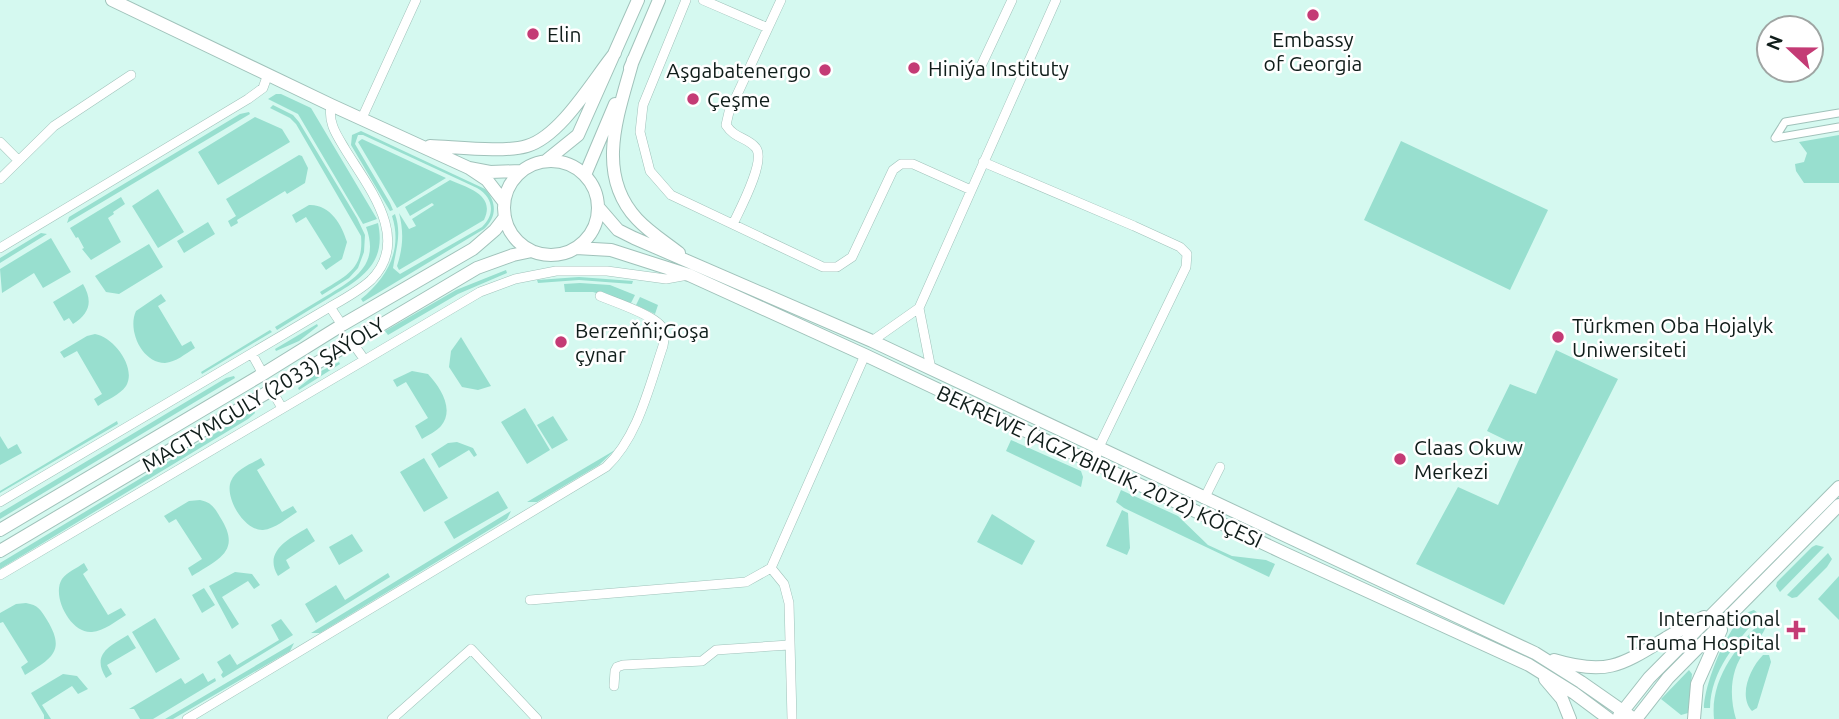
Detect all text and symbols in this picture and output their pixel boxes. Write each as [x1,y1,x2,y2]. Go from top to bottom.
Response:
marker: Embassy of Georgia [1305,7,1321,23]
north arrow [1755,14,1825,84]
place label: Elin [547,22,581,46]
marker: Elin [525,26,541,42]
place label: Embassy of Georgia [1264,27,1362,75]
text: N [1761,32,1787,53]
place label: Hiniýa Instituty [928,56,1069,80]
place label: Aşgabatenergo [666,58,811,82]
marker: Hiniýa Instituty [906,60,922,76]
marker: Aşgabatenergo [817,62,833,78]
place label: Çeşme [707,87,770,111]
marker: Çeşme [685,91,701,107]
street label: MAGTYMGULY (2033) ŞAÝOLY [137,312,389,476]
place label: Türkmen Oba Hojalyk Uniwersiteti [1572,313,1774,361]
place label: Berzeňňi;Goşa çynar [575,318,709,366]
marker: Türkmen Oba Hojalyk Uniwersiteti [1550,329,1566,345]
marker: Berzeňňi;Goşa çynar [553,334,569,350]
street label: BEKREWE (AGZYBIRLIK, 2072) KÖÇESI [933,380,1267,552]
place label: Claas Okuw Merkezi [1414,435,1523,483]
marker: Claas Okuw Merkezi [1392,451,1408,467]
place label: International Trauma Hospital [1627,606,1780,654]
marker: International Trauma Hospital [1786,620,1806,640]

